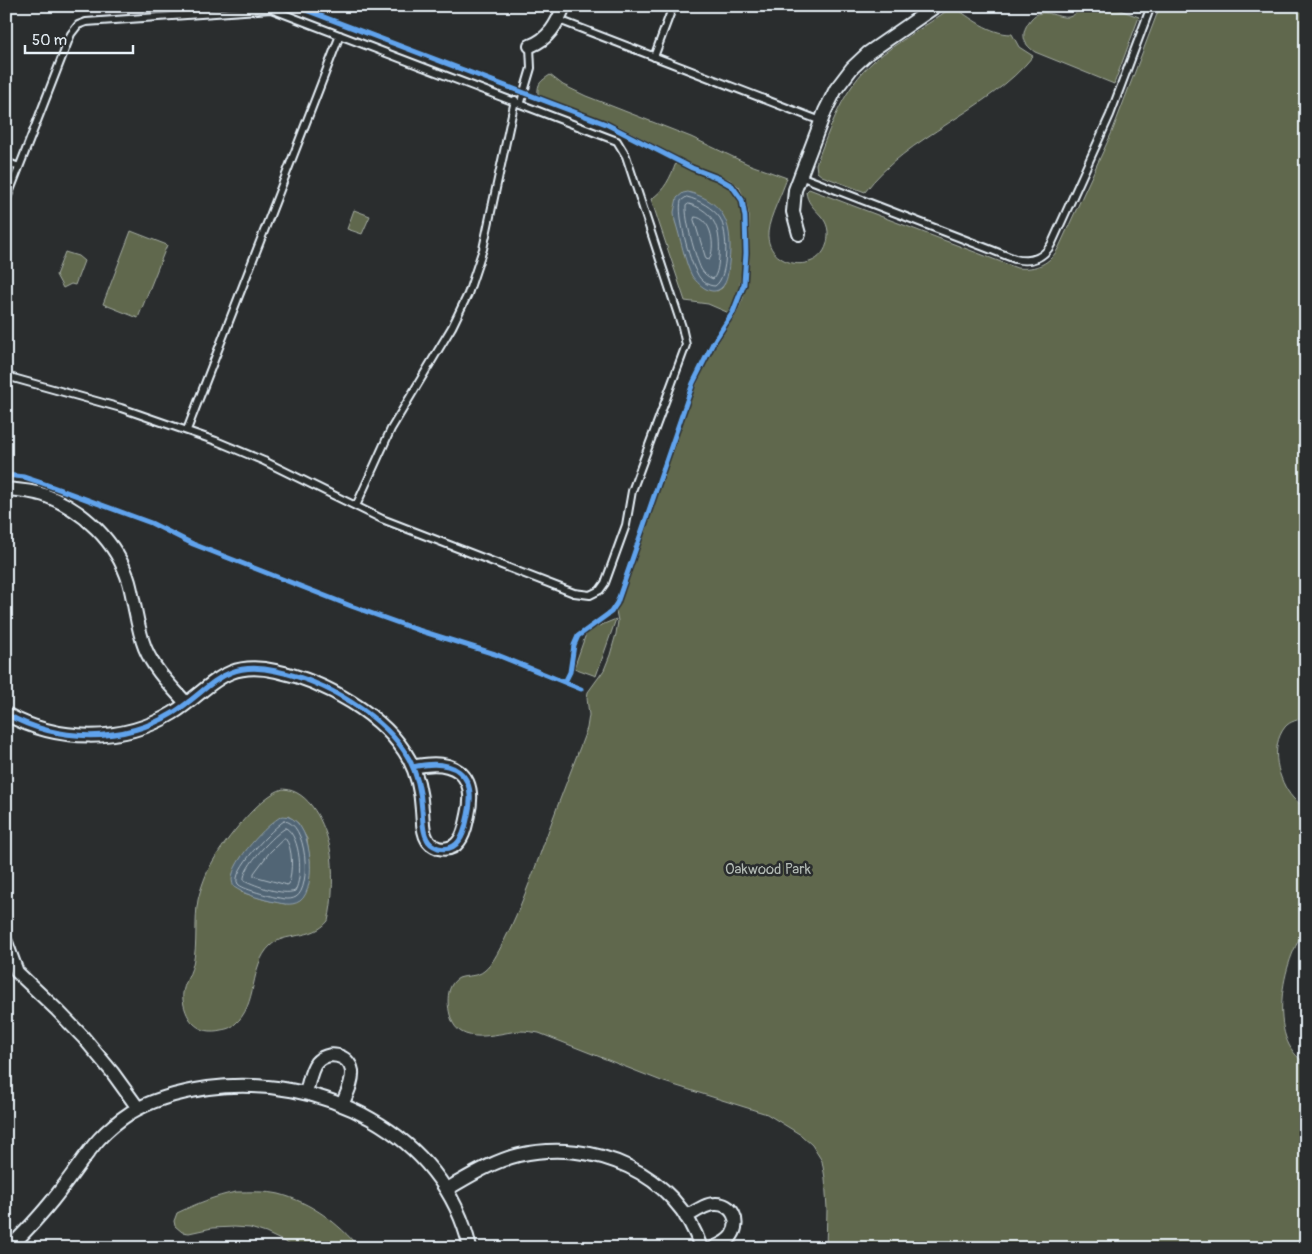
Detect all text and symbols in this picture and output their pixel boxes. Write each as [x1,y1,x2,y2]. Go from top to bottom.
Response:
scale bar [25,22,132,54]
text: 50 m [32,31,67,50]
park label: Oakwood Park [725,860,812,879]

